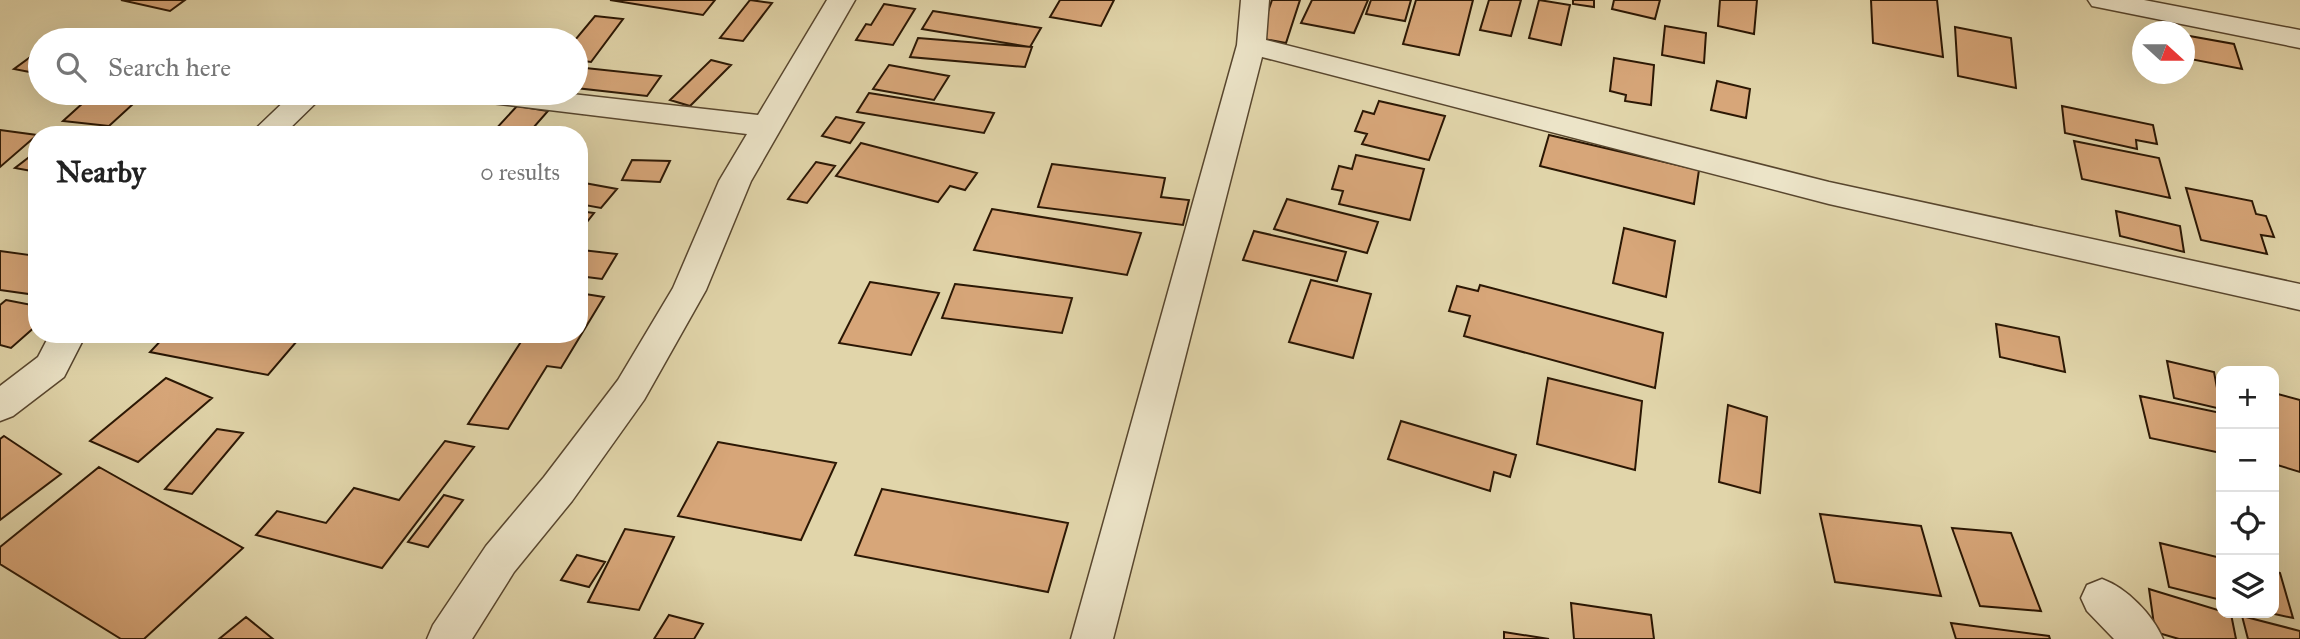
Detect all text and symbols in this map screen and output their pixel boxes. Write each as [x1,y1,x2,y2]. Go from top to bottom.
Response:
north arrow [2132,21,2195,84]
search box [28,28,588,105]
icon: search [52,48,90,86]
text: Search here [108,51,231,83]
text: Nearby [56,154,146,190]
text: 0 results [480,158,560,186]
map controls [2216,366,2279,618]
button: + [2216,366,2279,429]
button: − [2216,429,2279,492]
button: locate [2216,492,2279,555]
button: layers [2216,555,2279,618]

